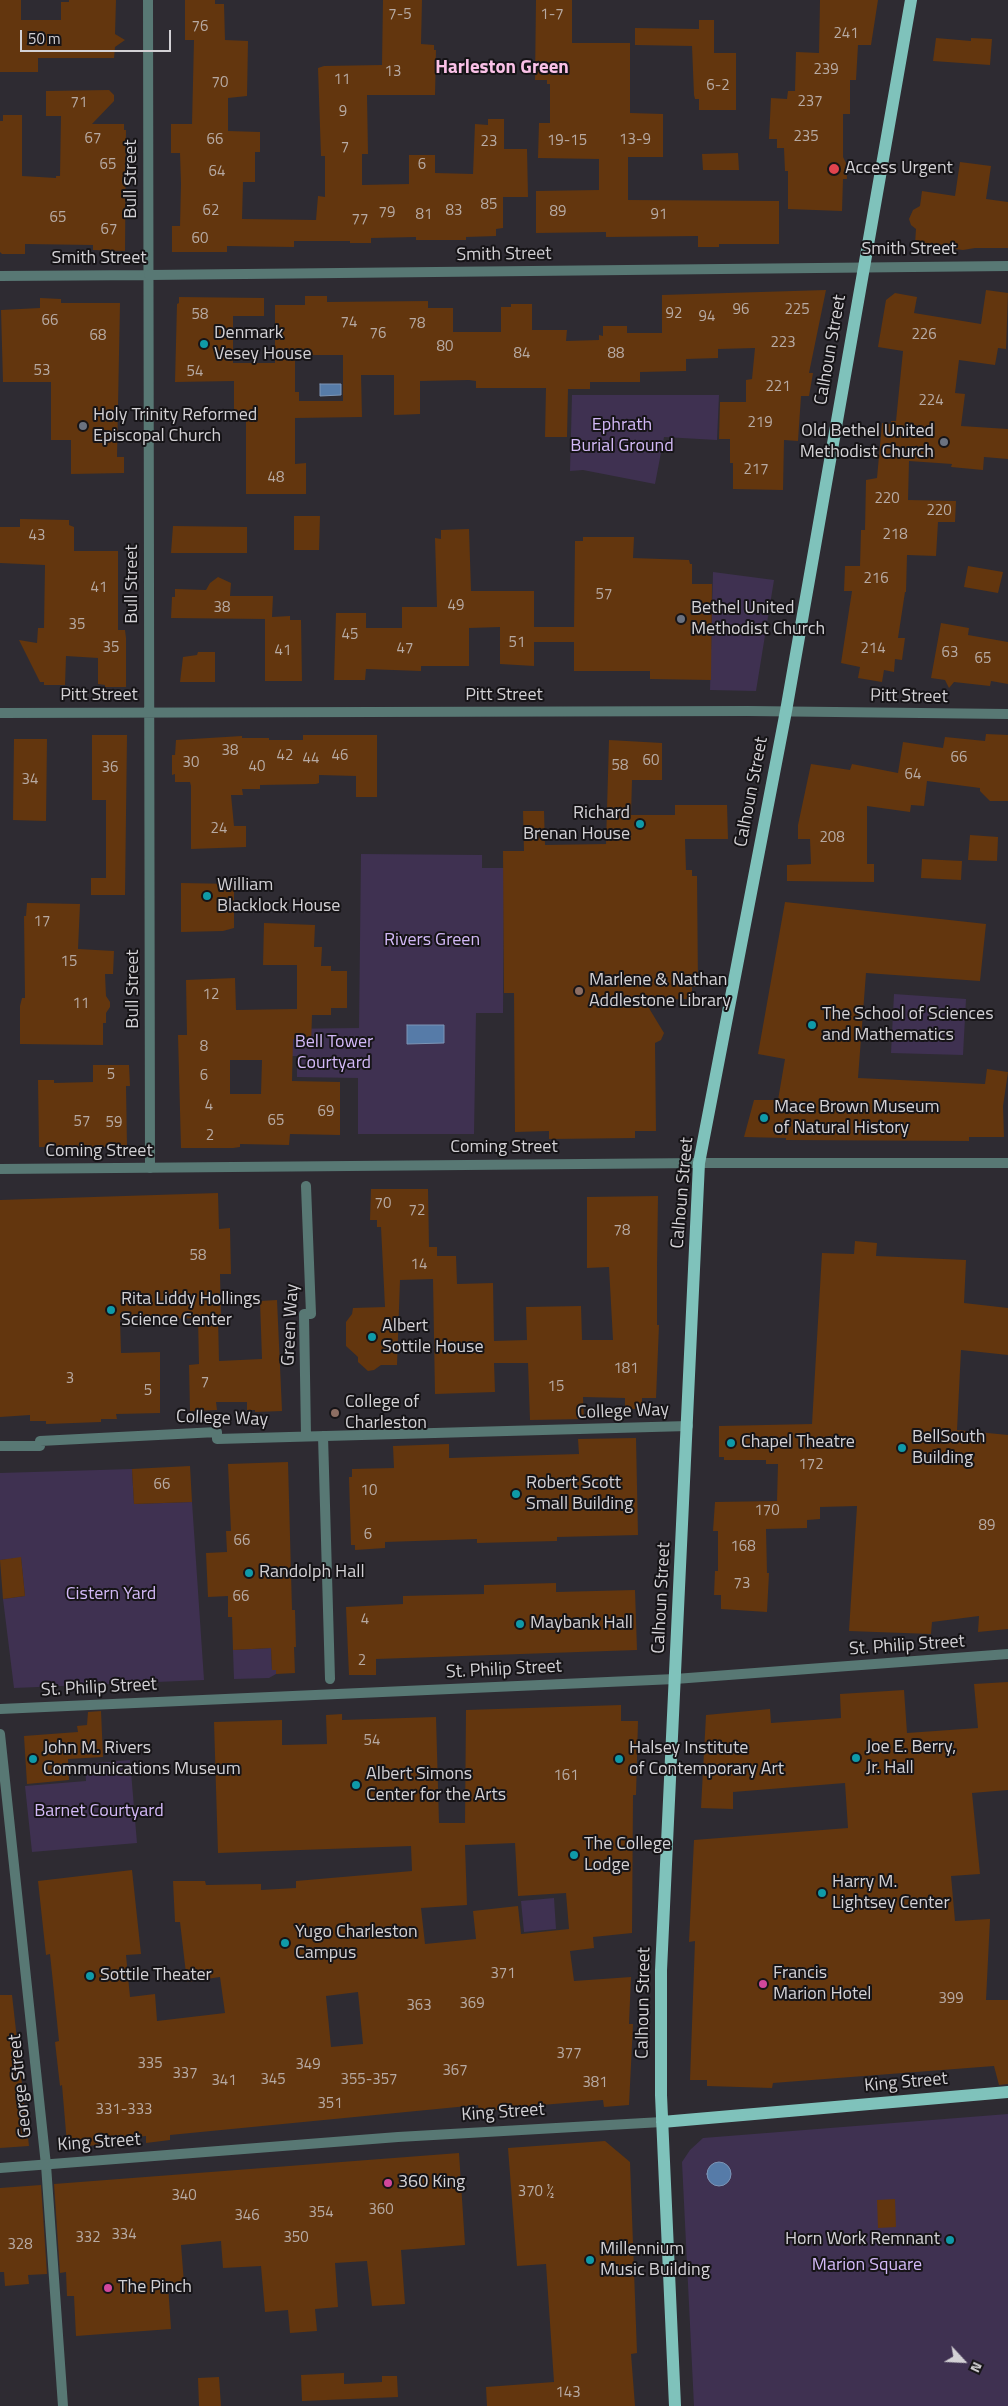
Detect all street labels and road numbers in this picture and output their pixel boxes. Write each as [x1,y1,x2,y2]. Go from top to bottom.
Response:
street label: Bull Street [121,139,143,219]
street label: Smith Street [861,239,957,261]
street label: Smith Street [456,243,552,267]
street label: Smith Street [51,248,147,270]
street label: Calhoun Street [811,293,851,407]
street label: Bull Street [122,544,144,624]
street label: Pitt Street [60,685,138,707]
street label: Pitt Street [465,685,543,707]
street label: Pitt Street [870,686,948,708]
street label: Calhoun Street [731,735,773,849]
street label: Bull Street [123,949,145,1029]
street label: Calhoun Street [667,1136,699,1250]
street label: Coming Street [450,1137,558,1159]
street label: Coming Street [45,1141,153,1163]
street label: Green Way [278,1283,304,1367]
street label: College Way [577,1400,669,1424]
street label: College Way [176,1407,268,1431]
street label: Calhoun Street [648,1542,676,1654]
street label: St. Philip Street [848,1631,966,1661]
street label: St. Philip Street [446,1656,562,1684]
street label: St. Philip Street [41,1674,157,1702]
street label: Calhoun Street [632,1947,656,2059]
street label: George Street [5,2033,37,2139]
street label: King Street [863,2069,949,2097]
street label: King Street [461,2099,545,2127]
street label: King Street [57,2129,141,2157]

